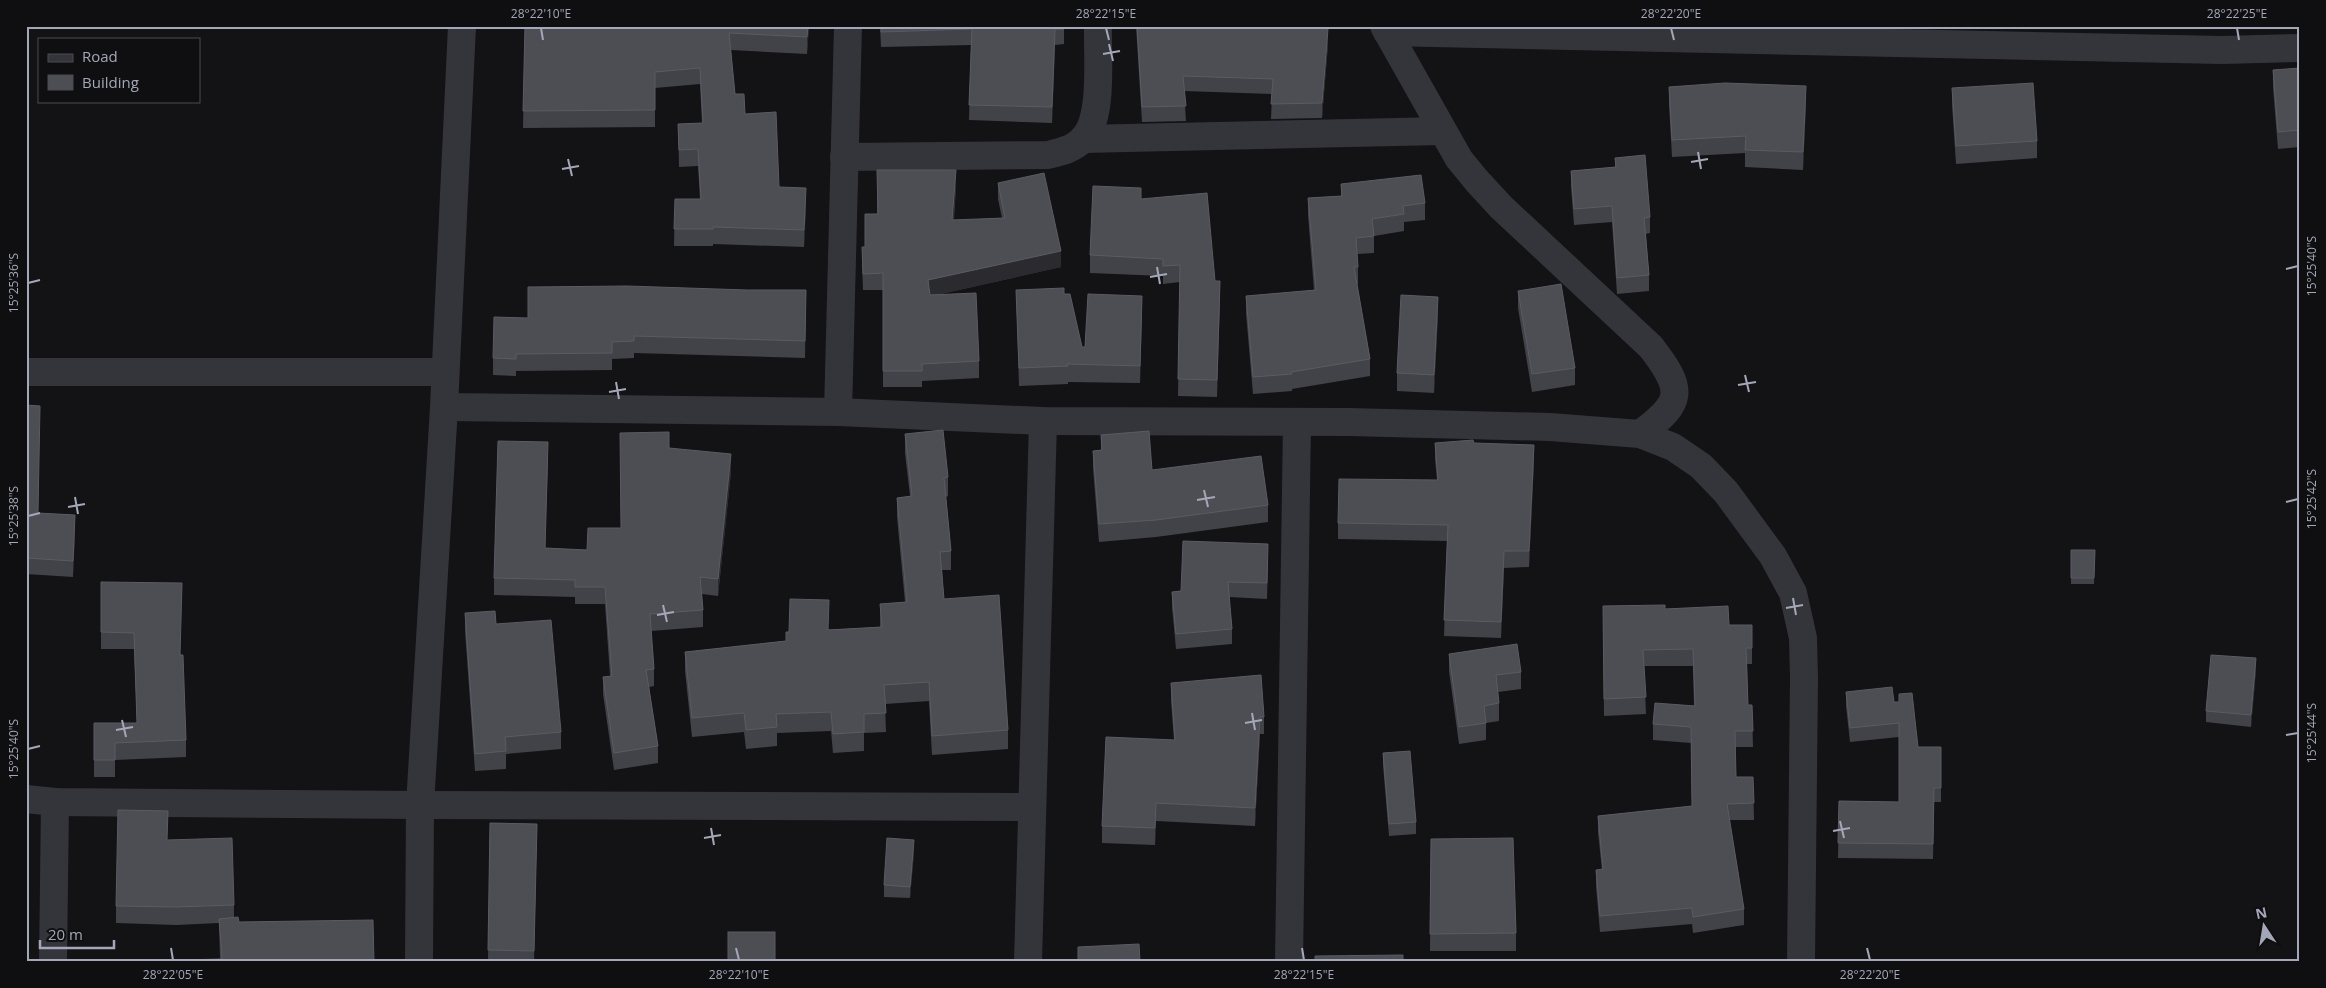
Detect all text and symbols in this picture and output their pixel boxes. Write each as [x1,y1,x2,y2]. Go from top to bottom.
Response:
text: 28°22'10"E [511,5,571,22]
text: 28°22'15"E [1076,5,1136,22]
text: 28°22'20"E [1641,5,1701,22]
text: 28°22'25"E [2207,5,2267,22]
legend [38,38,200,102]
text: Road [82,46,118,66]
text: Building [82,72,139,92]
text: 15°25'40"S [2303,236,2320,296]
text: 15°25'36"S [5,253,22,313]
text: 15°25'42"S [2303,469,2320,529]
text: 15°25'38"S [5,486,22,546]
text: 15°25'44"S [2303,703,2320,763]
text: 15°25'40"S [5,719,22,779]
north arrow [2238,900,2288,950]
text: N [2254,902,2269,923]
scale bar [40,918,114,950]
text: 20 m [48,924,83,944]
text: 28°22'05"E [143,966,203,983]
text: 28°22'10"E [709,966,769,983]
text: 28°22'15"E [1274,966,1334,983]
text: 28°22'20"E [1840,966,1900,983]

